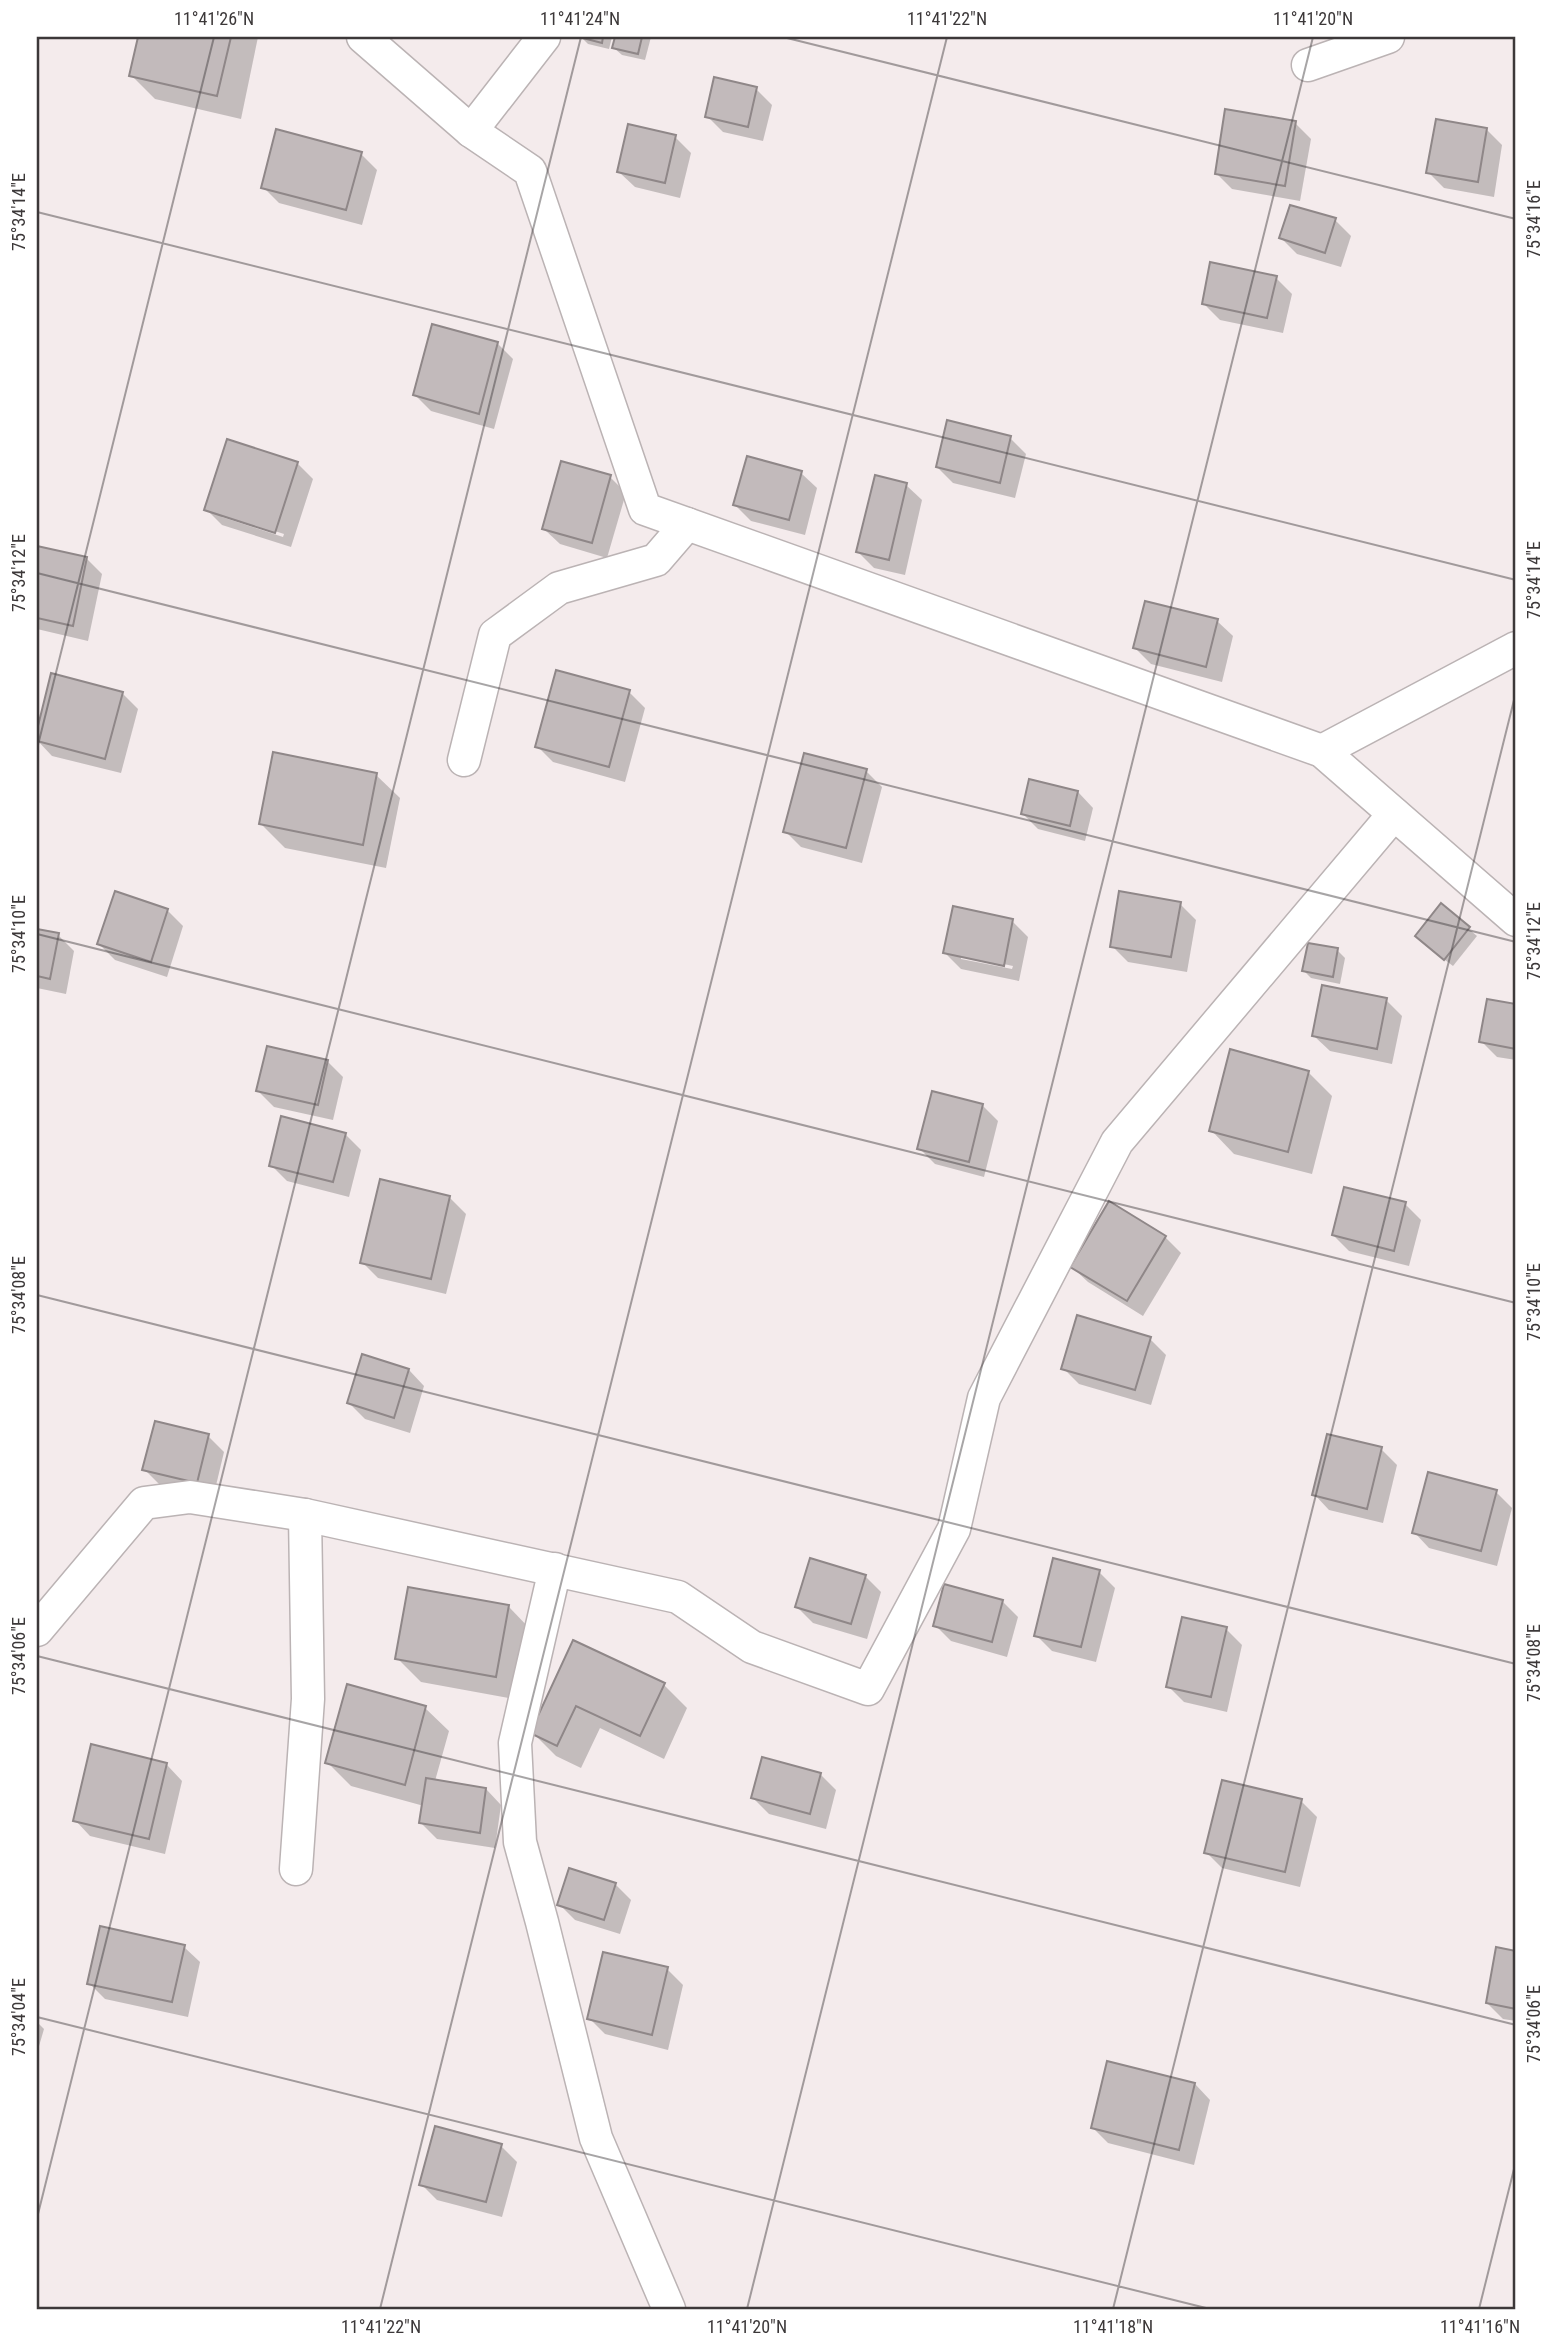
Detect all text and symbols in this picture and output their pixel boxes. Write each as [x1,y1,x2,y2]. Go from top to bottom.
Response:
text: 11°41'26"N [174,8,254,29]
text: 11°41'24"N [540,8,620,29]
text: 11°41'22"N [907,8,987,29]
text: 11°41'20"N [1273,8,1353,29]
text: 75°34'14"E [8,173,29,251]
text: 75°34'16"E [1523,180,1544,258]
text: 75°34'12"E [8,534,29,612]
text: 75°34'14"E [1523,541,1544,619]
text: 75°34'10"E [8,895,29,973]
text: 75°34'12"E [1523,902,1544,980]
text: 75°34'08"E [8,1256,29,1334]
text: 75°34'10"E [1523,1263,1544,1341]
text: 75°34'06"E [8,1617,29,1695]
text: 75°34'08"E [1523,1624,1544,1702]
text: 75°34'04"E [8,1978,29,2056]
text: 75°34'06"E [1523,1985,1544,2063]
text: 11°41'22"N [341,2316,421,2337]
text: 11°41'20"N [707,2316,787,2337]
text: 11°41'18"N [1073,2316,1153,2337]
text: 11°41'16"N [1440,2316,1520,2337]

